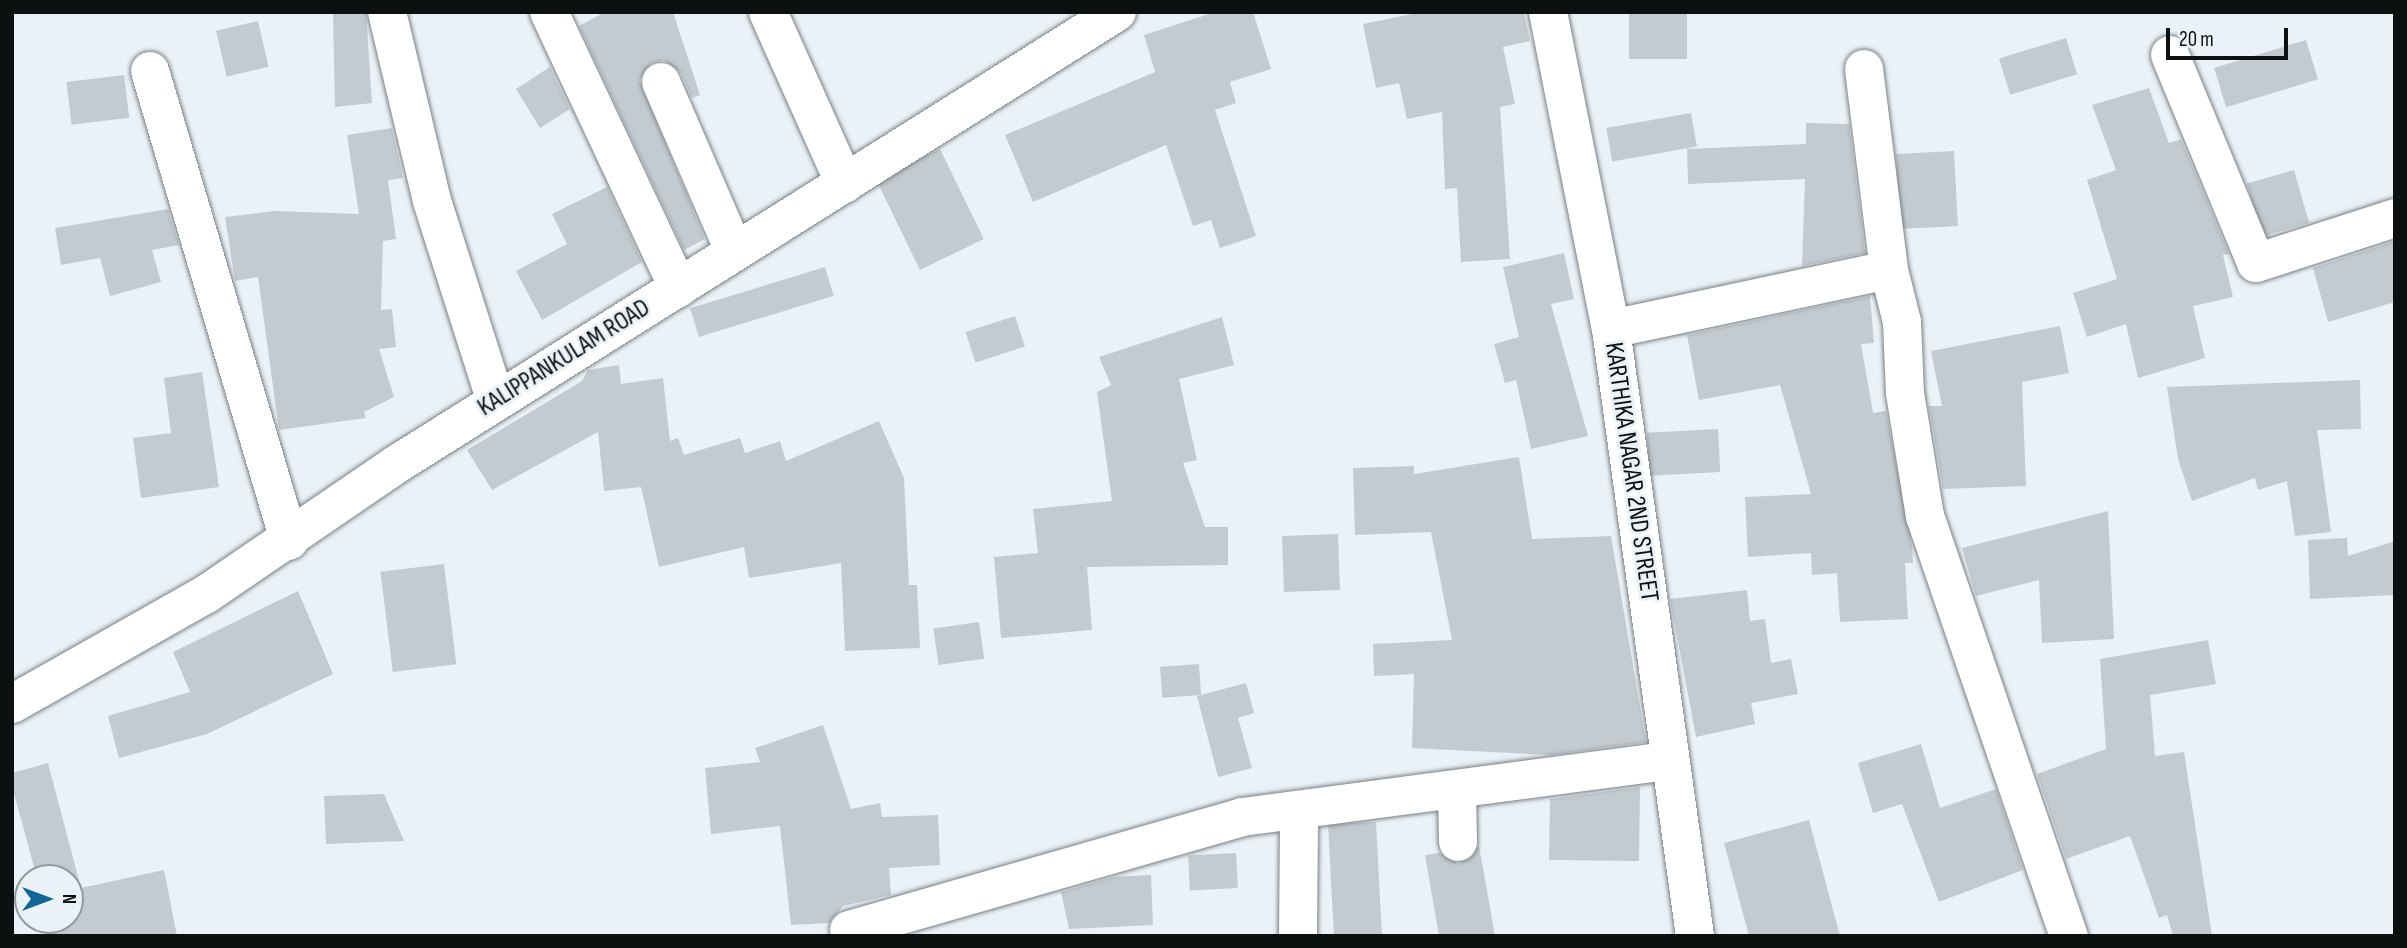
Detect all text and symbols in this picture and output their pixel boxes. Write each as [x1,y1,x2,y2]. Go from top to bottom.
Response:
scale bar [2169,14,2292,58]
text: 20 m [2179,27,2214,52]
street label: KALIPPANKULAM ROAD [472,293,656,423]
street label: KARTHIKA NAGAR 2ND STREET [1597,340,1665,604]
north arrow [14,864,84,934]
text: N [57,894,80,904]

